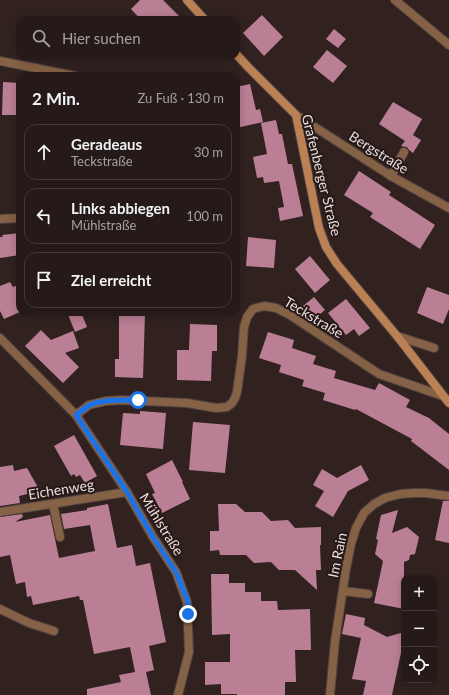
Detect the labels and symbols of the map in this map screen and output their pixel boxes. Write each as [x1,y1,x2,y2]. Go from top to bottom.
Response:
street label: Grafenberger Straße [299,112,345,238]
street label: Bergstraße [346,127,412,177]
street label: Teckstraße [281,293,347,341]
route start [129,391,147,409]
street label: Eichenweg [27,475,95,503]
street label: Mühlstraße [136,490,188,558]
street label: Im Rain [324,531,350,579]
route end [179,605,197,623]

